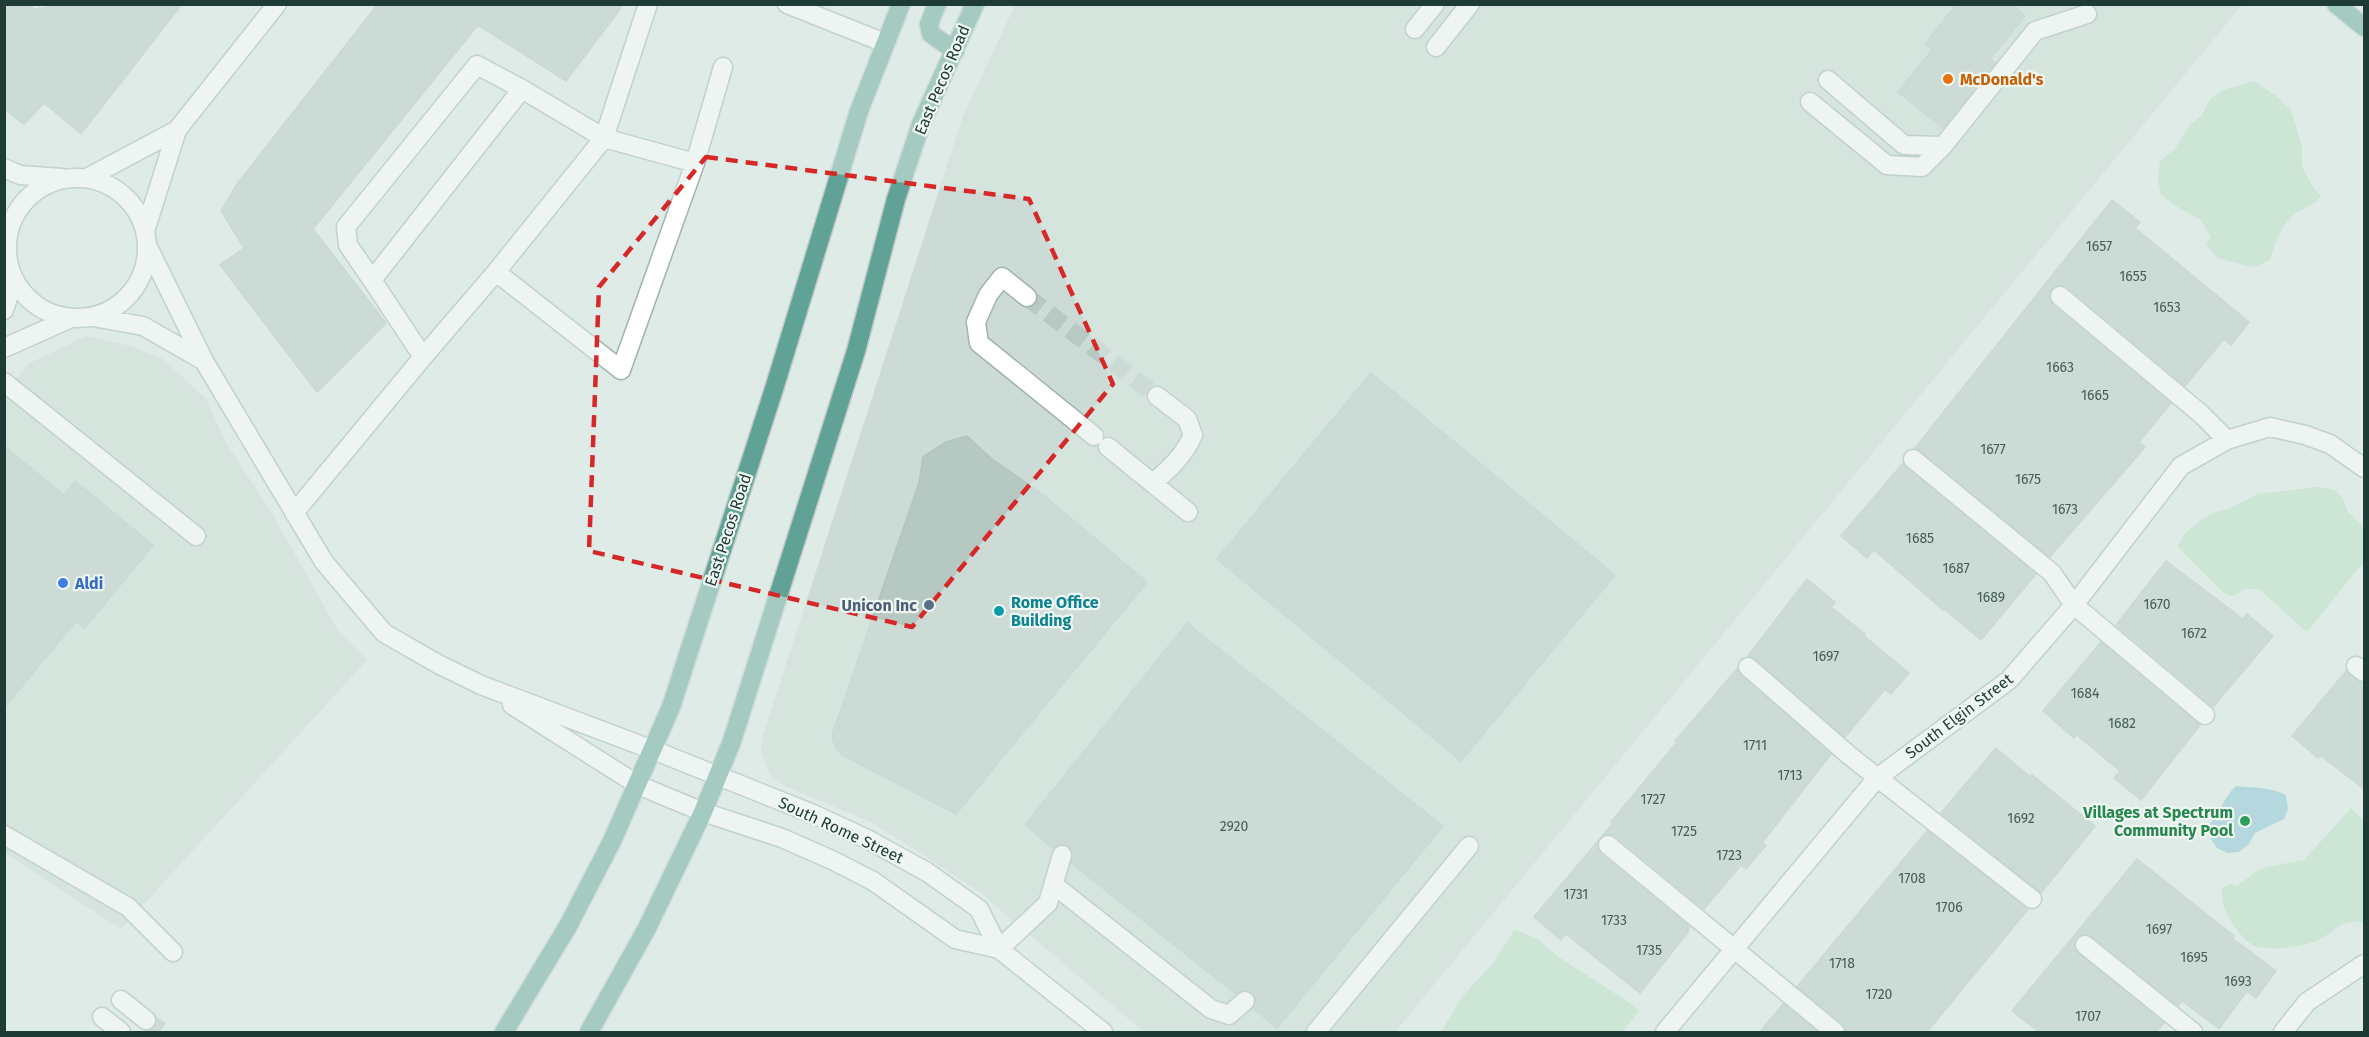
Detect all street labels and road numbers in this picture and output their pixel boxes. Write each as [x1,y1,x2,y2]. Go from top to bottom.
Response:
street label: East Pecos Road [910,22,974,138]
street label: East Pecos Road [701,471,755,589]
street label: South Elgin Street [1901,669,2017,763]
street label: South Rome Street [776,793,907,867]

